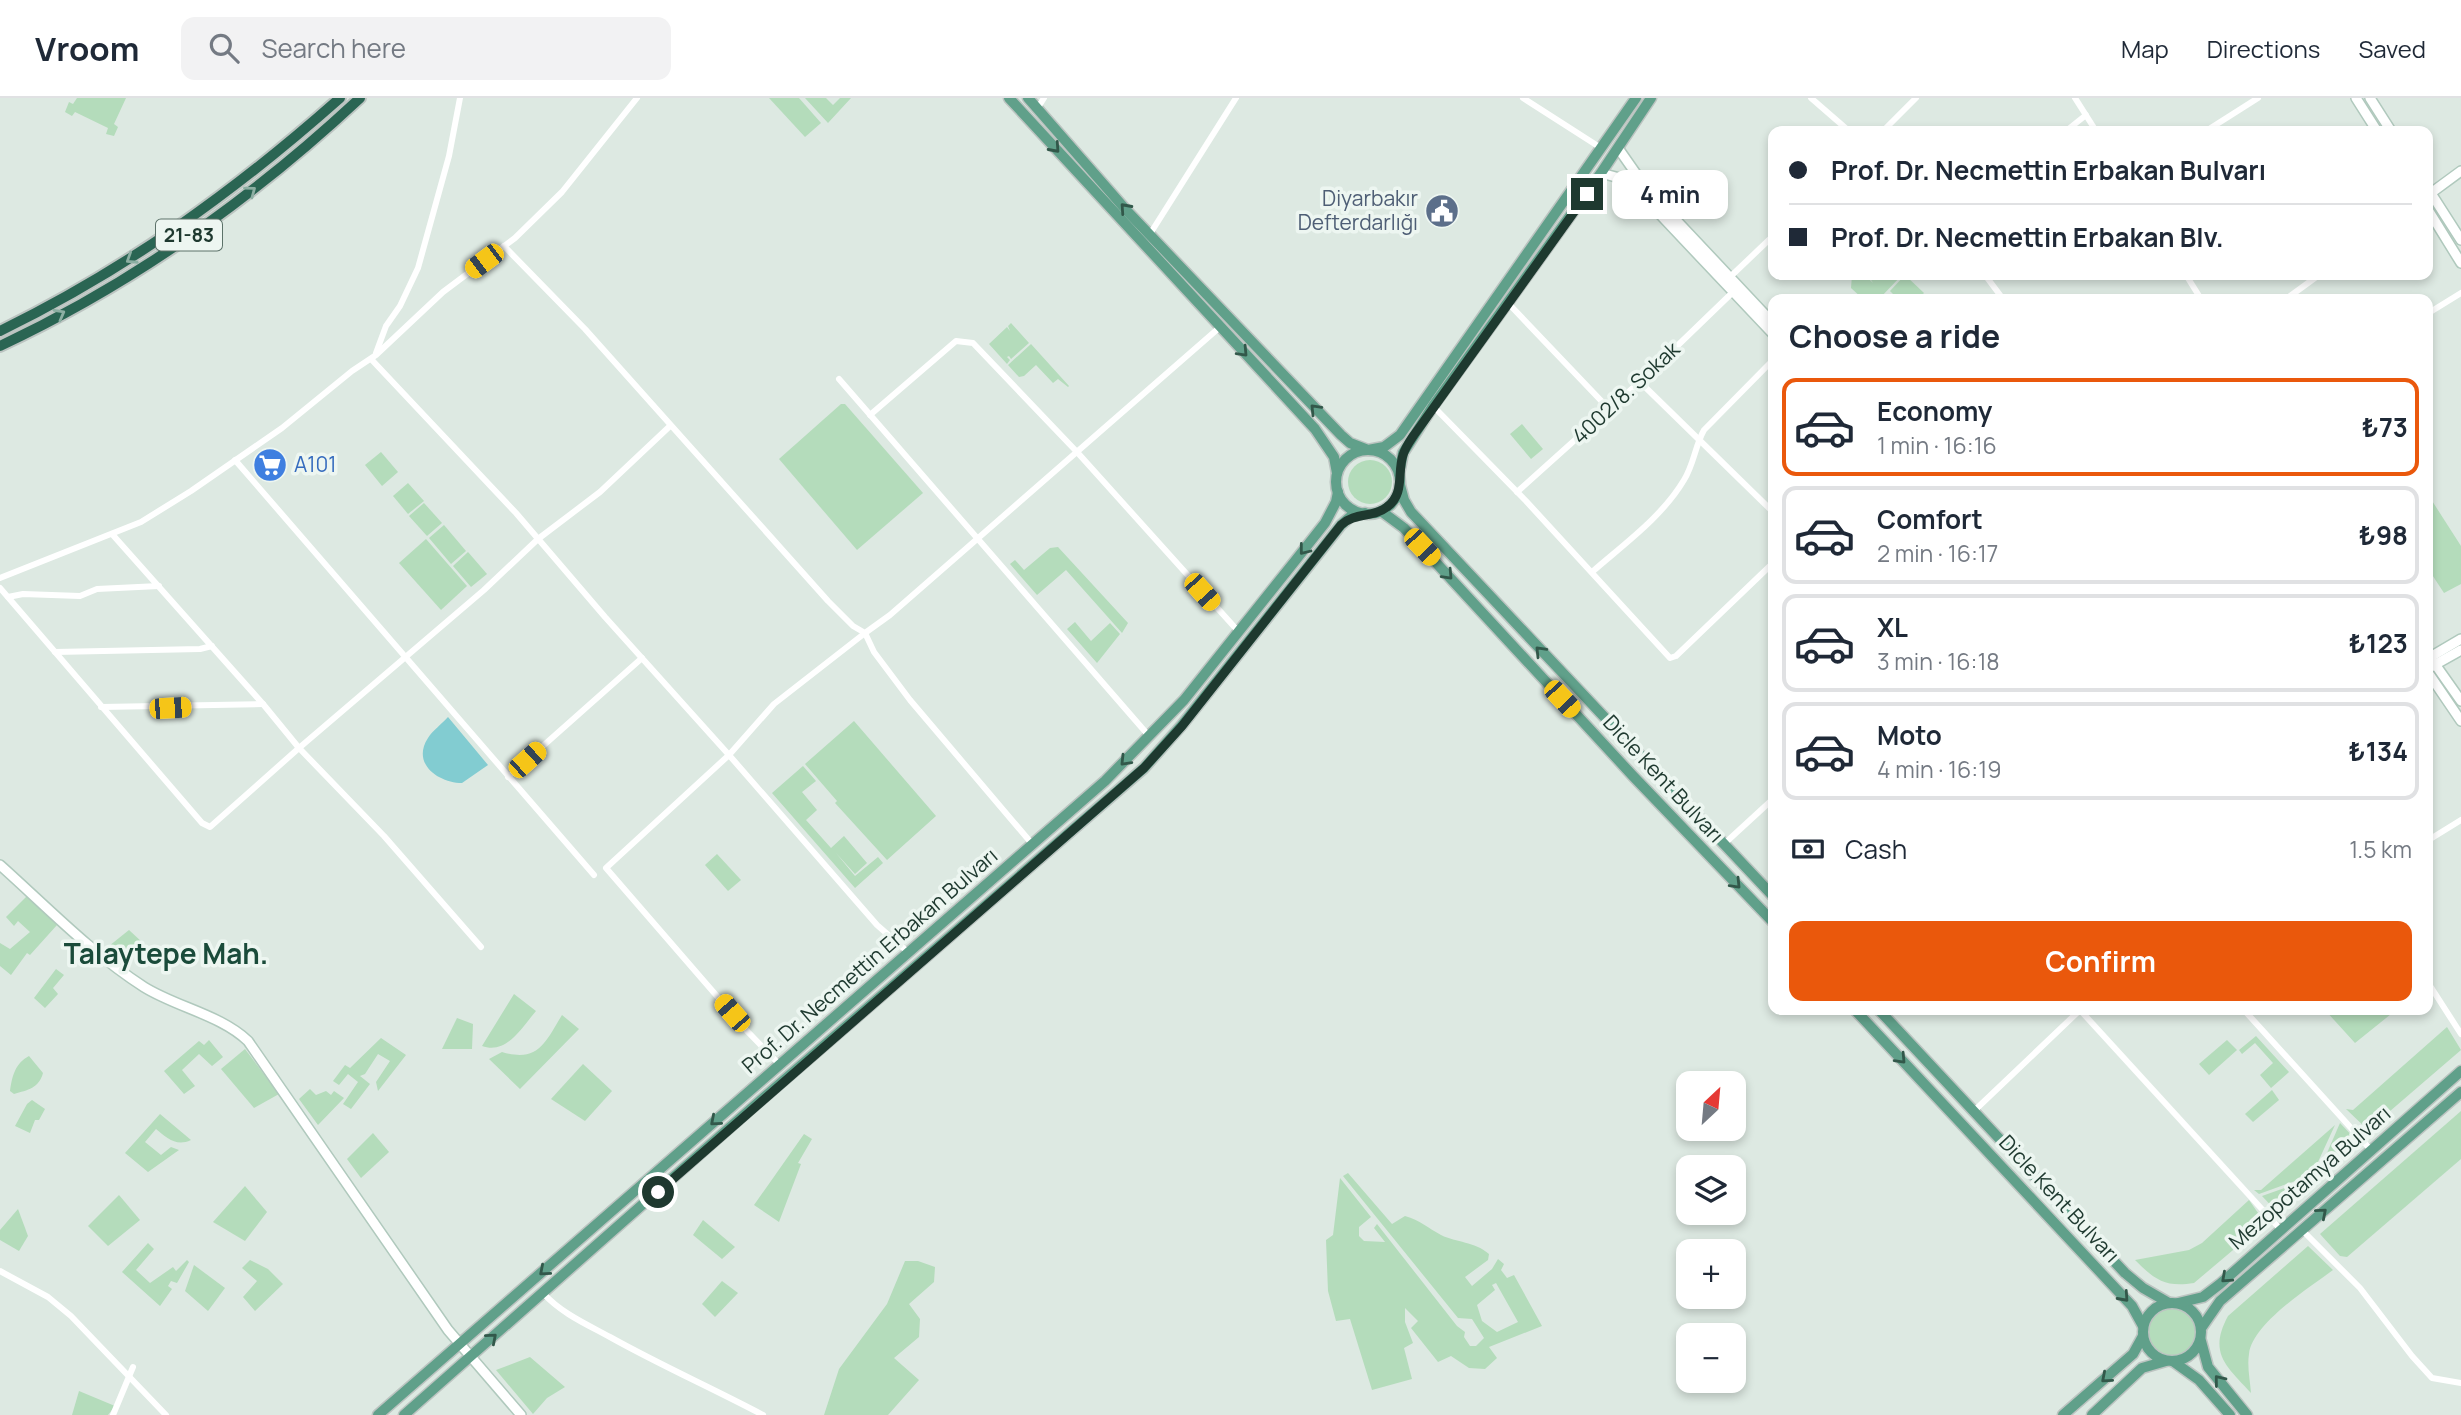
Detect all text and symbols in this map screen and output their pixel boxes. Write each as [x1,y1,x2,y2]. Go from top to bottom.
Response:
search box [181,17,671,80]
text: Vroom [35,26,139,71]
icon: search [205,29,243,67]
text: Search here [261,30,406,66]
text: Map [2121,32,2169,65]
text: Directions [2207,32,2320,65]
text: Saved [2358,32,2426,65]
one-way arrow [1047,140,1059,153]
text: Prof. Dr. Necmettin Erbakan Bulvarı [1831,152,2266,188]
callout: 4 min [1612,170,1727,218]
route end [1571,178,1603,210]
text: 4 min [1640,178,1700,210]
place label: Diyarbakır Defterdarlığı [1298,184,1418,236]
one-way arrow [243,186,255,199]
public building icon: Diyarbakır Defterdarlığı [1423,192,1461,230]
one-way arrow [1121,203,1133,216]
text: Prof. Dr. Necmettin Erbakan Blv. [1831,219,2224,255]
road number: 21-83 [156,220,222,251]
car [461,240,508,282]
one-way arrow [125,250,138,263]
one-way arrow [53,309,65,322]
text: Choose a ride [1789,314,2000,358]
street label: 4002/8. Sokak [1565,335,1686,449]
one-way arrow [1234,344,1247,357]
text: Economy [1877,393,1992,429]
icon: car [1793,396,1856,459]
one-way arrow [1310,404,1323,417]
text: ₺73 [2362,409,2408,445]
text: 1 min · 16:16 [1877,429,1997,461]
supermarket icon: A101 [251,446,289,484]
place label: A101 [294,450,337,478]
text: Comfort [1877,501,1983,537]
icon: car [1793,504,1856,567]
text: ₺98 [2359,517,2408,553]
car [1400,524,1445,570]
text: 2 min · 16:17 [1877,537,1998,569]
one-way arrow [1300,542,1313,555]
one-way arrow [1439,567,1452,580]
car [1181,569,1224,615]
text: XL [1877,609,1908,645]
icon: car [1793,612,1856,675]
text: ₺123 [2349,625,2408,661]
text: 3 min · 16:18 [1877,645,2000,677]
one-way arrow [1536,647,1549,660]
car [1540,676,1585,722]
car [149,696,192,720]
street label: Dicle Kent Bulvarı [1597,709,1730,848]
text: Moto [1877,717,1942,753]
icon: car [1793,720,1856,783]
text: ₺134 [2349,733,2408,769]
car [505,738,550,782]
one-way arrow [1121,752,1134,765]
text: 4 min · 16:19 [1877,753,2001,785]
icon: cash [1789,830,1827,868]
text: Cash [1845,831,1907,867]
text: 1.5 km [2349,833,2412,865]
street label: Prof. Dr. Necmettin Erbakan Bulvarı [736,841,1003,1079]
one-way arrow [1728,876,1741,889]
button: Confirm [1789,921,2412,1001]
district label: Talaytepe Mah. [64,934,268,972]
car [711,990,754,1036]
one-way arrow [1893,1051,1906,1064]
north arrow [1676,1071,1746,1141]
map controls [1676,1071,1746,1393]
street label: Mezopotamya Bulvarı [2222,1099,2396,1255]
one-way arrow [711,1113,724,1125]
street label: Dicle Kent Bulvarı [1993,1129,2126,1268]
button: layers [1676,1155,1746,1225]
route start [642,1176,674,1208]
one-way arrow [2313,1209,2326,1221]
button: + [1676,1239,1746,1309]
one-way arrow [539,1263,552,1275]
one-way arrow [2221,1270,2234,1282]
one-way arrow [2115,1289,2128,1302]
button: − [1676,1323,1746,1393]
one-way arrow [484,1334,497,1346]
one-way arrow [2101,1370,2114,1382]
one-way arrow [2215,1376,2227,1389]

